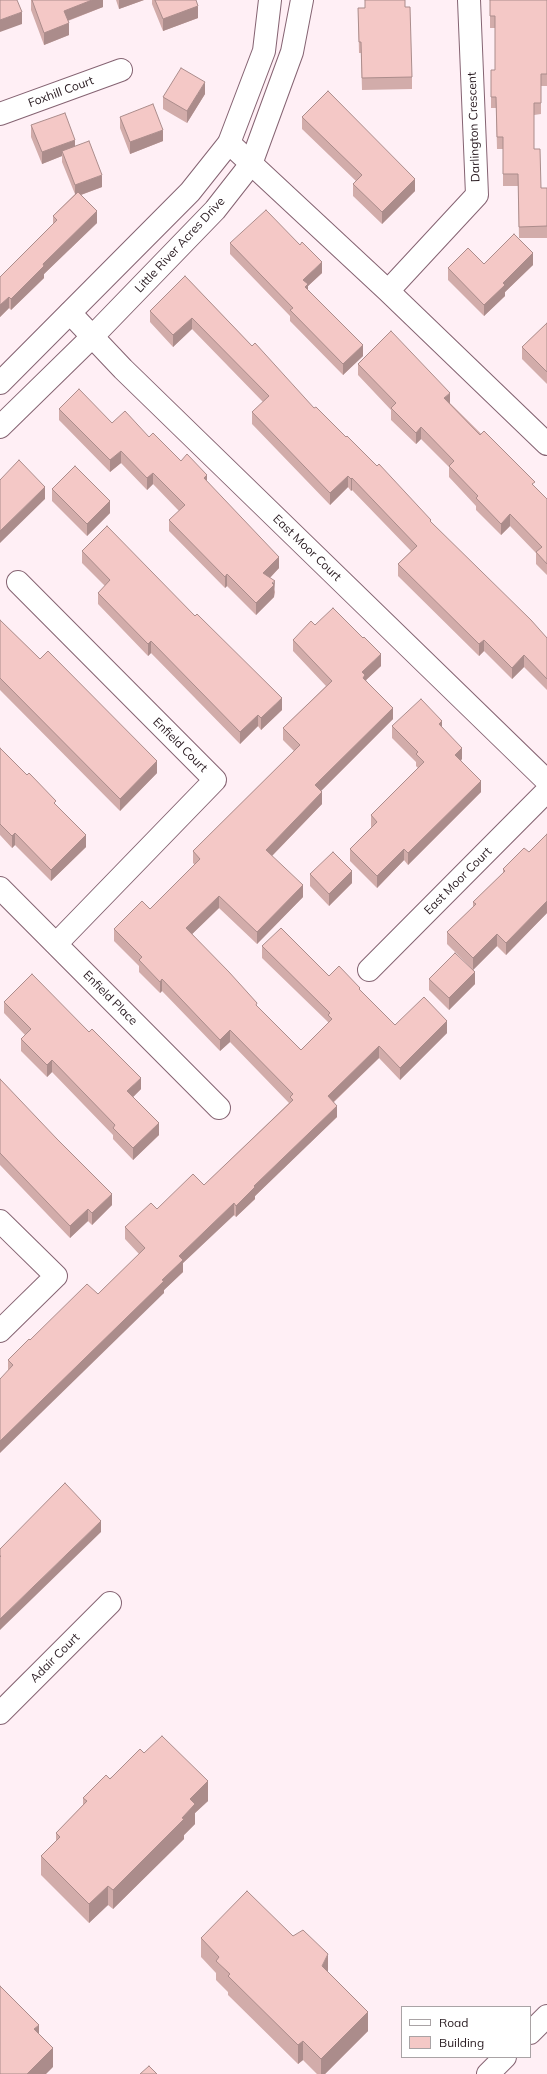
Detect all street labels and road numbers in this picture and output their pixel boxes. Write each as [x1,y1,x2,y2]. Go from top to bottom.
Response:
street label: Darlington Crescent [465,72,483,182]
street label: Foxhill Court [26,73,96,111]
street label: Little River Acres Drive [132,194,228,296]
street label: East Moor Court [270,512,344,584]
street label: Enfield Court [150,715,210,775]
street label: East Moor Court [421,844,495,918]
street label: Enfield Place [80,968,140,1028]
street label: Adair Court [27,1630,83,1686]

